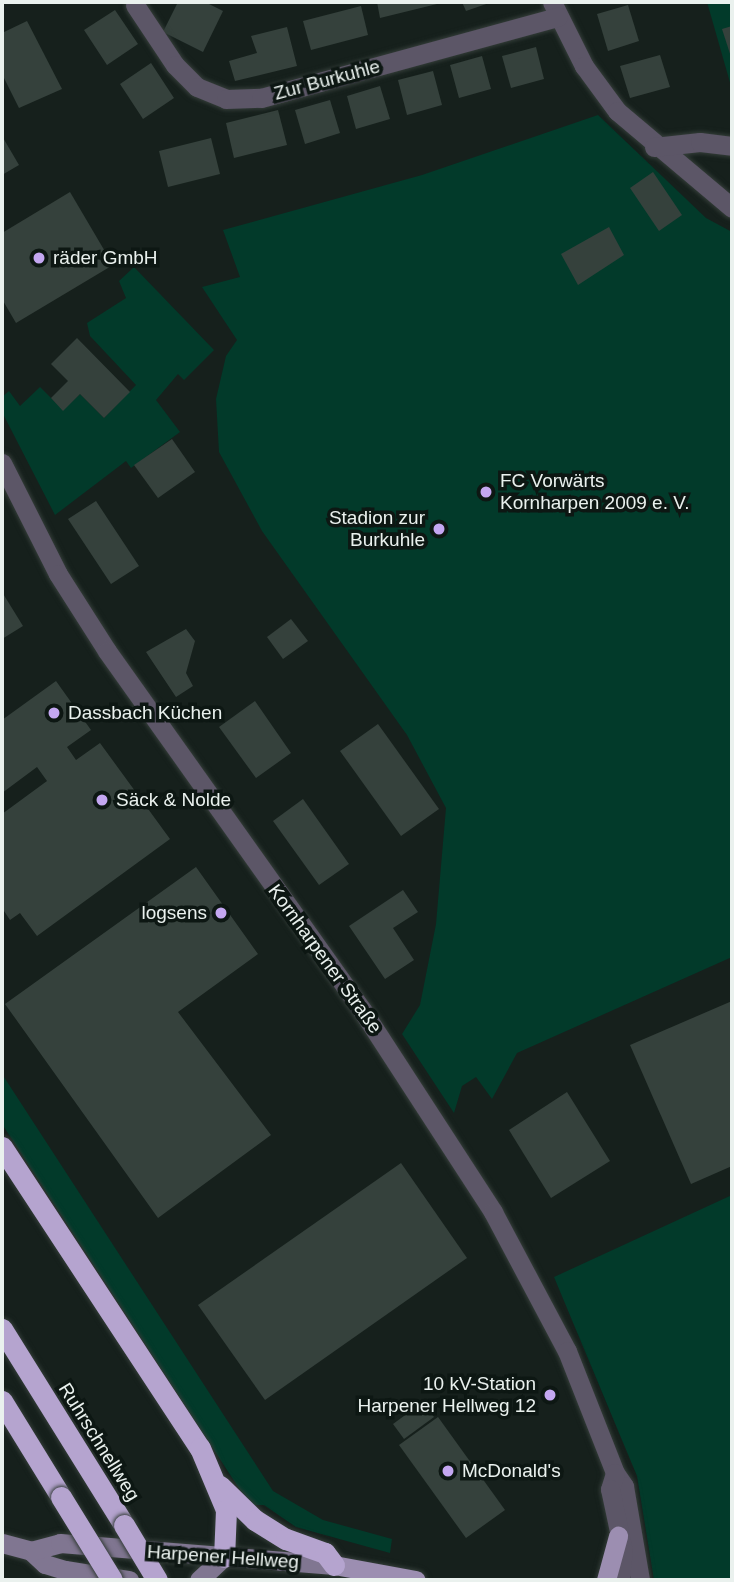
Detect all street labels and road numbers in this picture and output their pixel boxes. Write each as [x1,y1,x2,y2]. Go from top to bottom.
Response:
street label: Zur Burkuhle [272,55,382,105]
street label: Kornharpener Straße [263,880,387,1038]
street label: Ruhrschnellweg [54,1379,144,1505]
street label: Harpener Hellweg [146,1540,300,1574]

